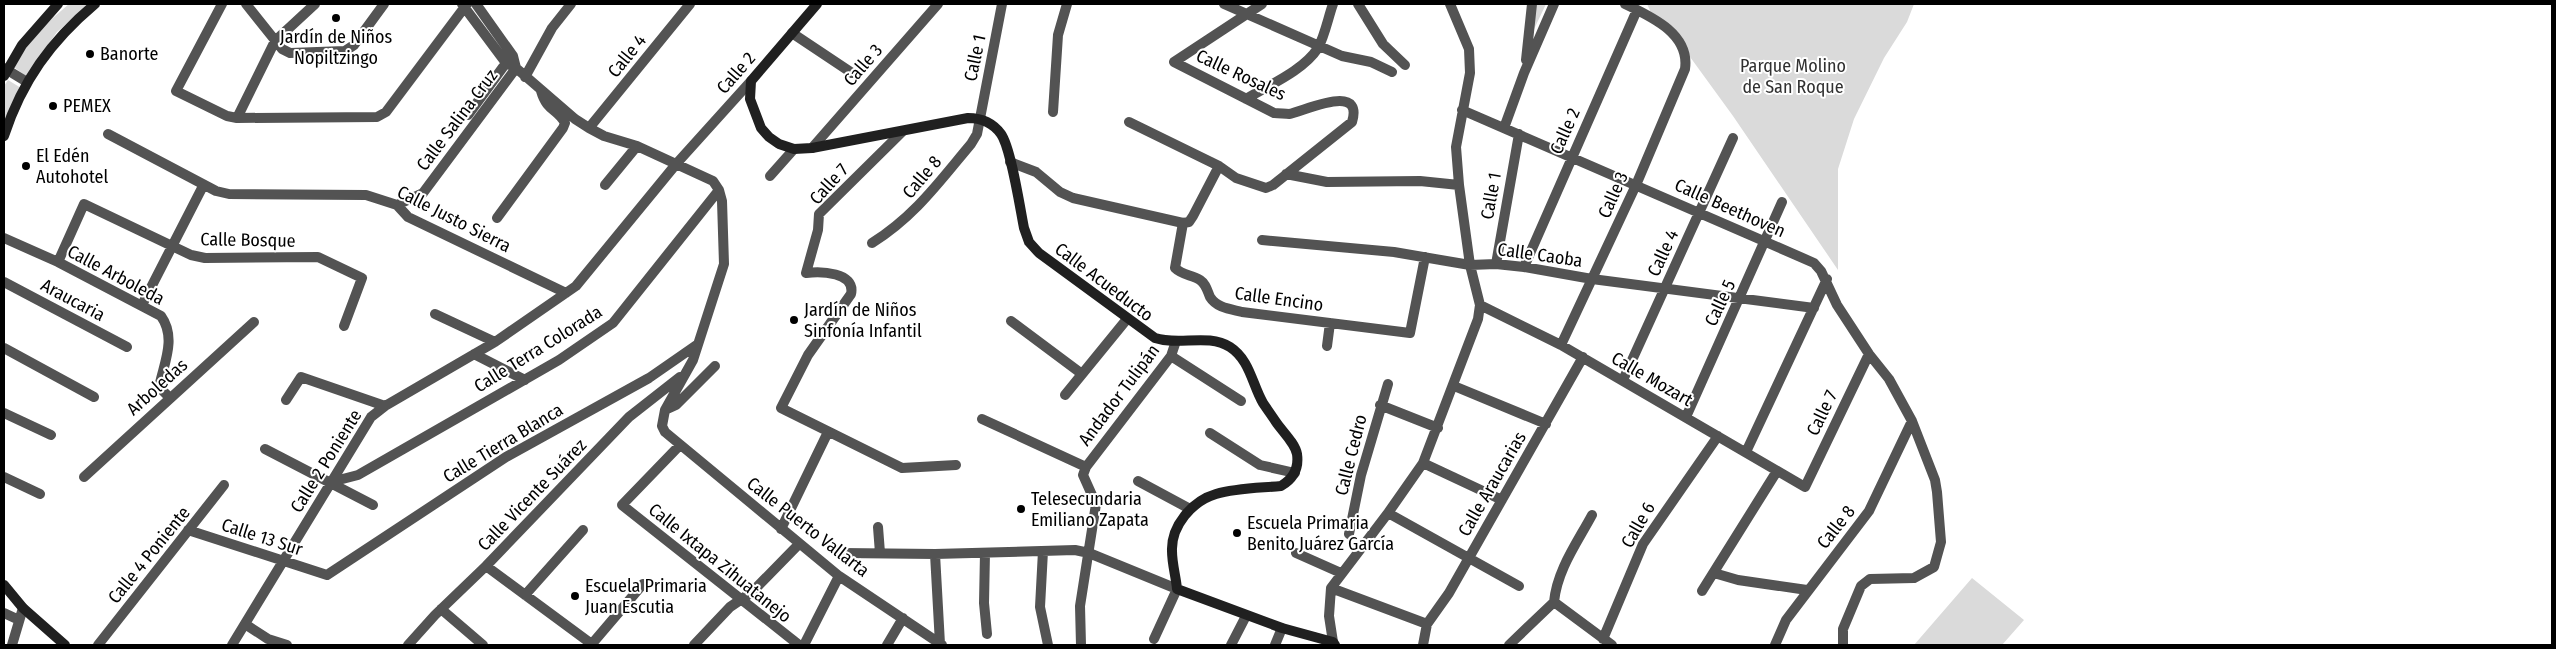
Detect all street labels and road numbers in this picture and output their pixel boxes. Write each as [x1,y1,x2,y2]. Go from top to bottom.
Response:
street label: Calle 4 [603,30,651,82]
street label: Calle 1 [959,33,991,83]
street label: Calle 3 [839,40,887,90]
street label: Calle Rosales [1193,45,1290,106]
street label: Calle 2 [712,48,760,98]
street label: Calle Salina Cruz [412,65,502,175]
street label: Calle 2 [1545,105,1585,157]
street label: Calle 8 [898,151,946,203]
street label: Calle 7 [805,159,853,209]
street label: Calle 3 [1593,168,1633,222]
street label: Calle 1 [1476,171,1506,221]
street label: Calle Beethoven [1671,174,1789,242]
street label: Calle Justo Sierra [393,181,515,257]
street label: Calle 4 [1643,226,1683,280]
street label: Calle Bosque [200,228,296,252]
street label: Calle Acueducto [1051,238,1157,326]
street label: Calle Caoba [1496,238,1584,272]
street label: Calle Arboleda [64,240,169,310]
street label: Araucaria [37,274,109,326]
street label: Calle 5 [1700,276,1740,330]
street label: Calle Encino [1233,282,1325,316]
street label: Calle Terra Colorada [470,301,606,397]
street label: Andador Tulipán [1074,340,1164,450]
street label: Calle Mozart [1607,347,1697,411]
street label: Arboledas [122,354,192,420]
street label: Calle 7 [1802,387,1842,439]
street label: Calle Tierra Blanca [439,398,567,487]
street label: Calle 2 Poniente [286,405,367,517]
street label: Calle Cedro [1330,412,1372,498]
street label: Calle Araucarias [1453,428,1531,540]
street label: Calle Vicente Suárez [473,434,591,556]
street label: Calle Puerto Vallarta [742,472,874,582]
street label: Calle 6 [1616,498,1660,552]
street label: Calle Ixtapa Zihuatanejo [644,499,796,627]
street label: Calle 8 [1812,501,1860,553]
street label: Calle 4 Poniente [103,502,195,608]
street label: Calle 13 Sur [219,514,306,561]

